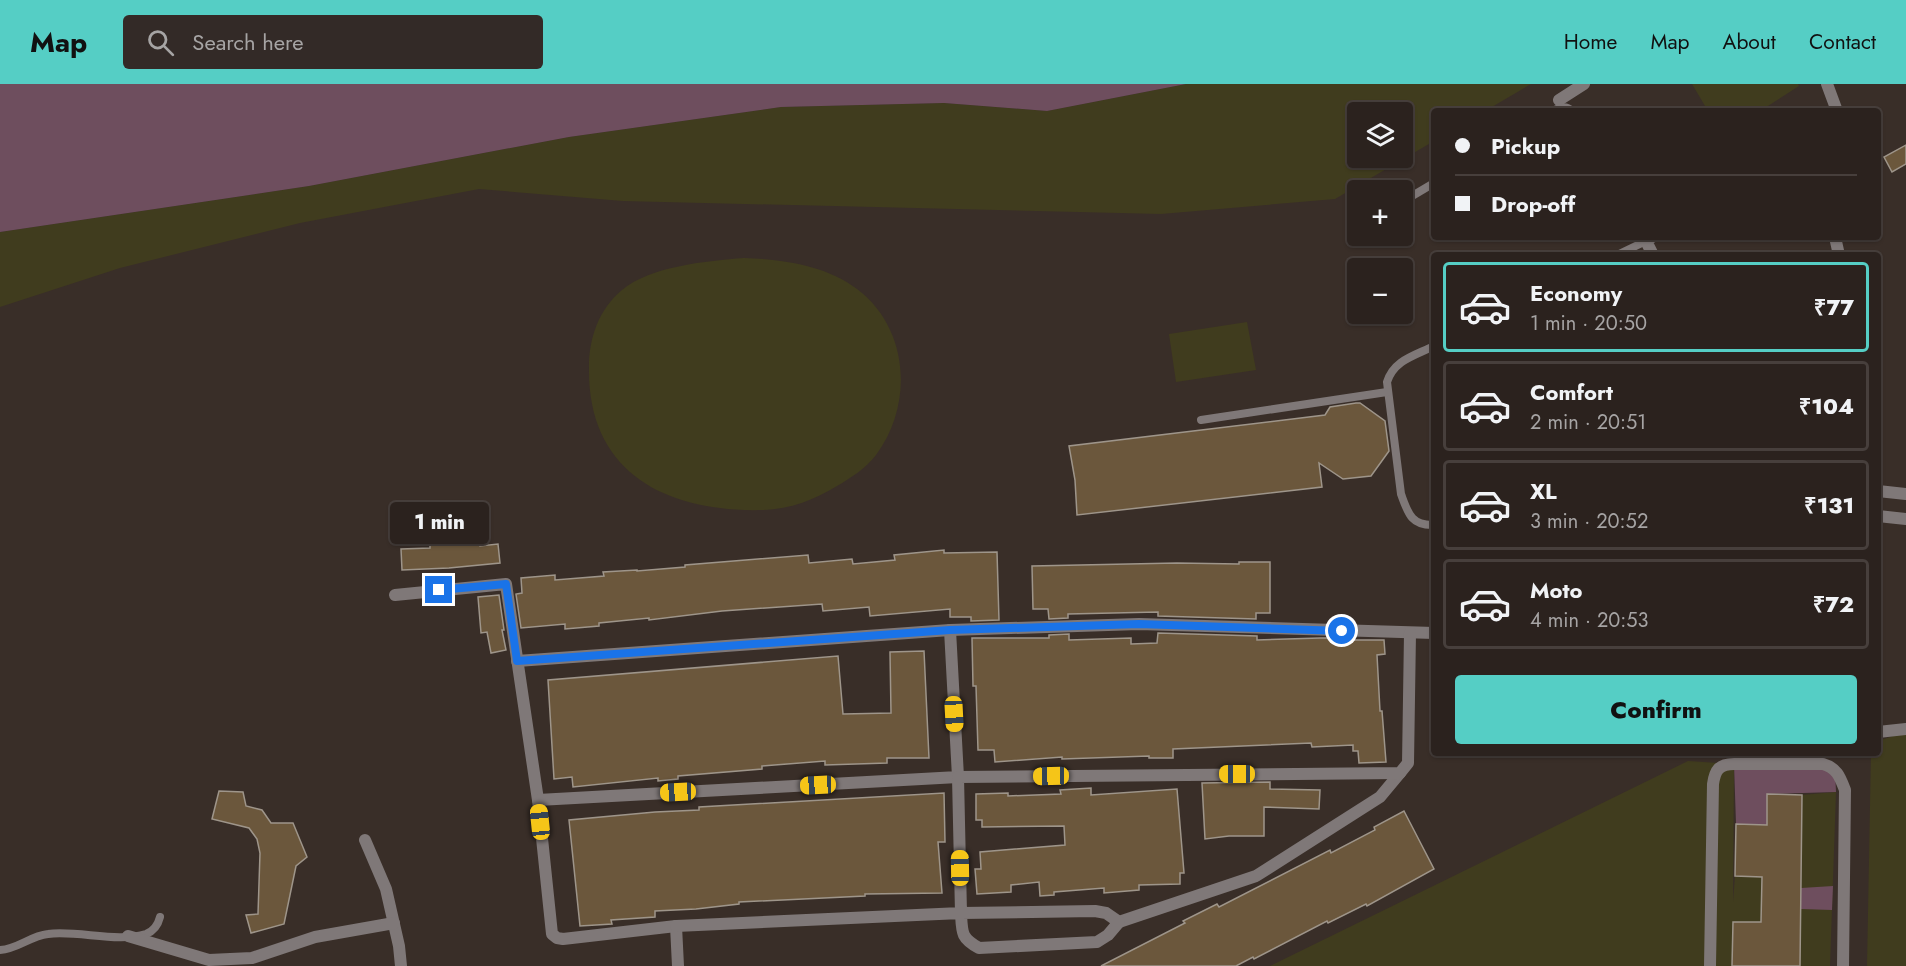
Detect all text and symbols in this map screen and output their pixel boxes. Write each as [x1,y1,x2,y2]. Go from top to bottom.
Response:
search box [123,15,543,69]
text: Map [30,22,87,63]
icon: search [144,26,177,59]
text: Search here [192,26,304,58]
text: Home [1564,27,1617,57]
text: Map [1650,27,1690,57]
text: About [1723,27,1776,57]
text: Contact [1809,27,1876,57]
map controls [1347,102,1413,324]
button: layers [1347,102,1413,168]
text: Pickup [1491,130,1560,162]
button: + [1347,180,1413,246]
text: Drop-off [1491,188,1575,220]
button: − [1347,258,1413,324]
text: Economy [1530,277,1622,309]
icon: car [1458,280,1512,334]
text: ₹77 [1814,291,1854,323]
text: 1 min · 20:50 [1530,309,1647,338]
text: Comfort [1530,376,1613,408]
icon: car [1458,379,1512,433]
text: ₹104 [1799,390,1854,422]
text: 2 min · 20:51 [1530,408,1646,437]
text: XL [1530,475,1557,507]
icon: car [1458,478,1512,532]
text: ₹131 [1804,489,1854,521]
callout: 1 min [390,503,488,545]
text: 3 min · 20:52 [1530,507,1648,536]
text: 1 min [414,508,465,537]
text: Moto [1530,574,1583,606]
route end [425,576,452,603]
icon: car [1458,577,1512,631]
text: ₹72 [1813,588,1854,620]
text: 4 min · 20:53 [1530,606,1649,635]
route start [1328,617,1355,644]
button: Confirm [1455,675,1857,744]
car [944,696,964,732]
car [1219,765,1255,783]
car [1033,767,1069,785]
car [800,775,836,795]
car [660,782,696,802]
car [529,803,551,841]
car [951,850,969,886]

